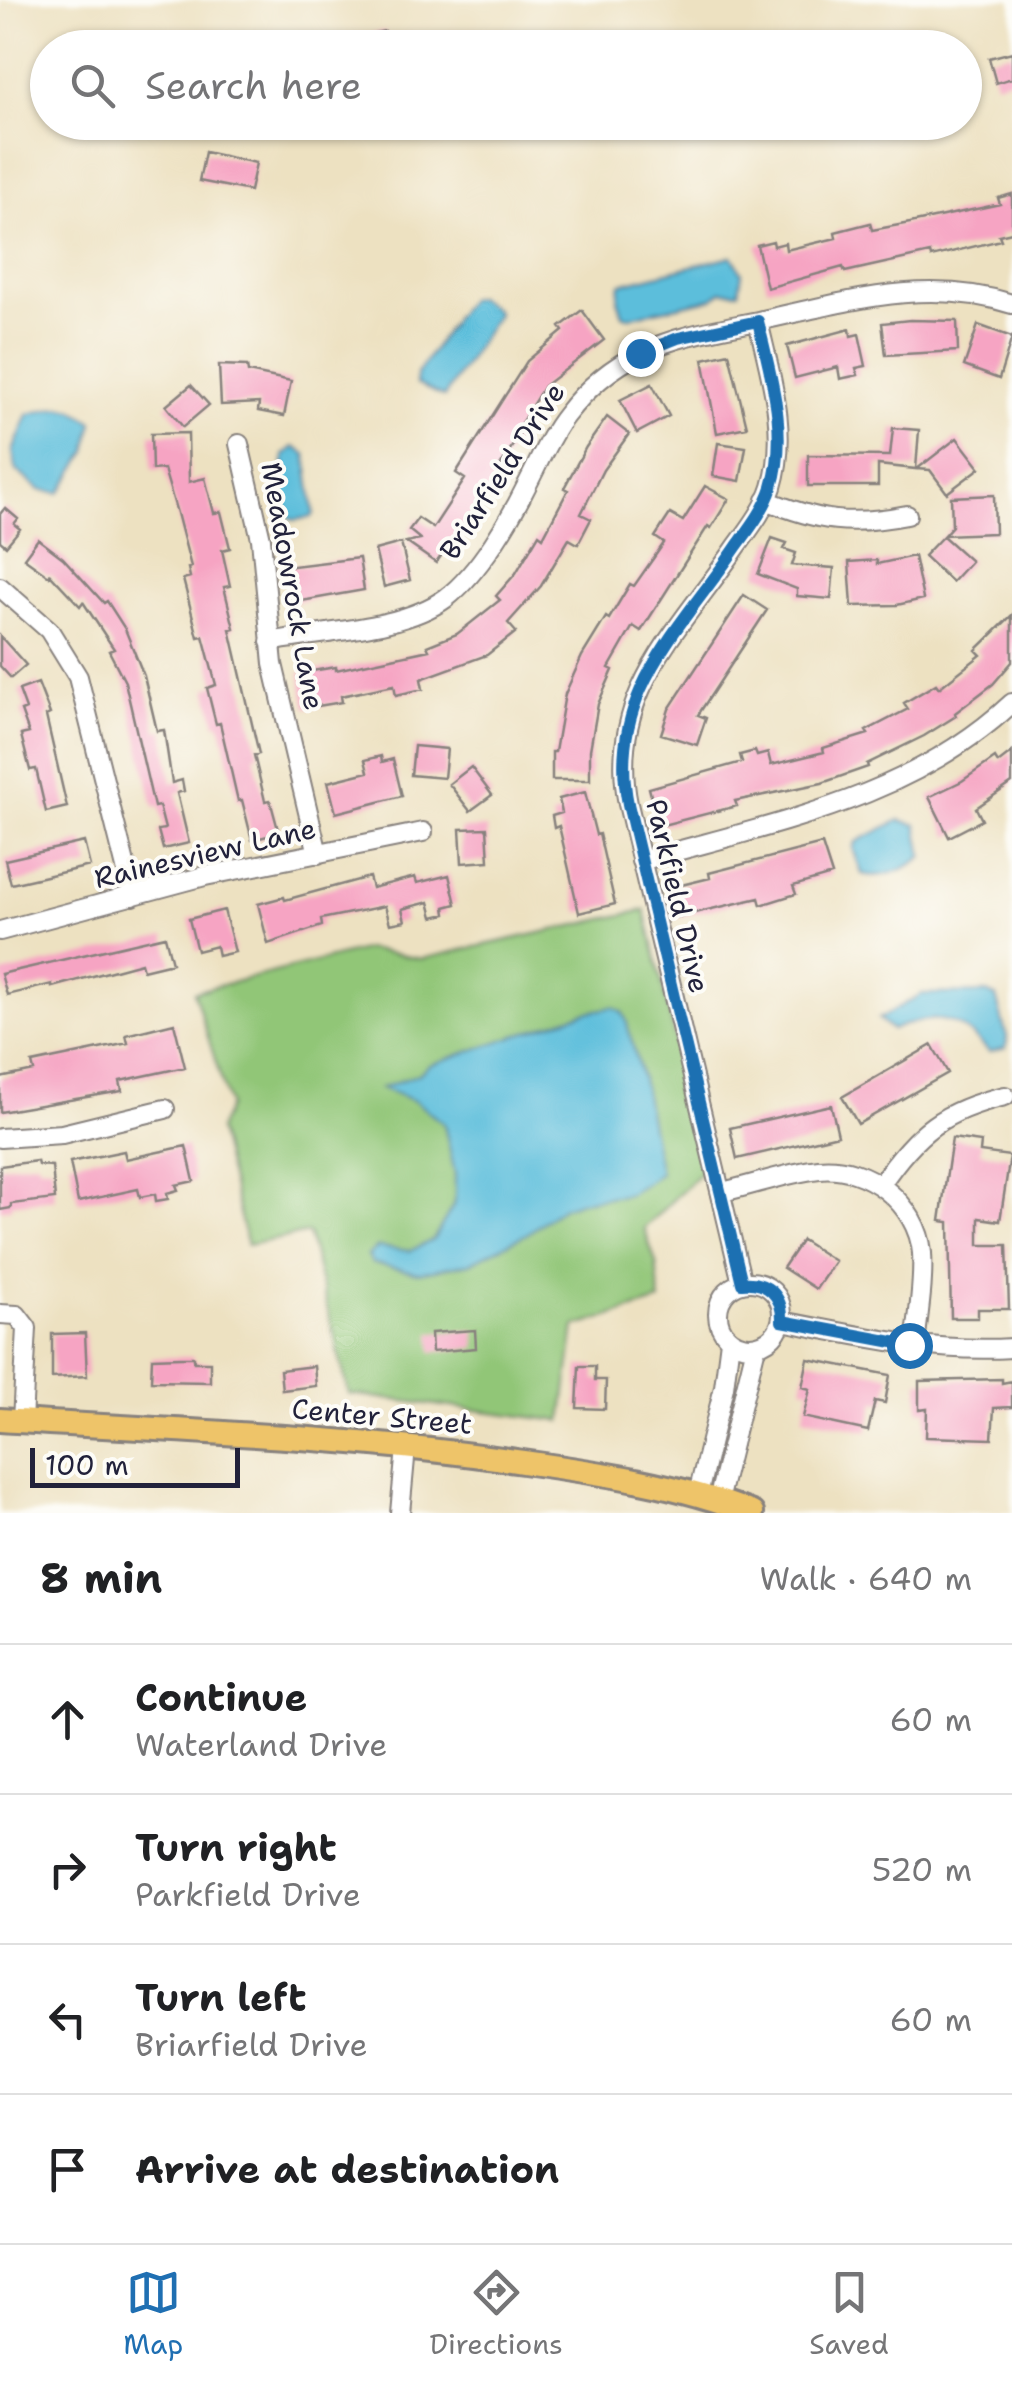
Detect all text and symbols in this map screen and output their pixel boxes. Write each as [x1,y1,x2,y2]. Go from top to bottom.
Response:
search box [30,30,982,140]
icon: search [65,58,120,113]
text: Search here [145,60,362,111]
route end [618,331,664,377]
street label: Briarfield Drive [431,375,573,567]
street label: Meadowrock Lane [252,459,334,713]
street label: Parkfield Drive [637,795,719,997]
street label: Rainesview Lane [91,809,319,897]
route start [887,1323,933,1369]
street label: Center Street [290,1389,474,1443]
scale bar [30,1443,240,1488]
text: 100 m [45,1446,129,1484]
text: 8 min [40,1550,162,1606]
text: Walk · 640 m [760,1557,972,1600]
text: Continue [135,1672,307,1723]
icon: ahead [40,1692,95,1747]
text: 60 m [890,1698,972,1741]
text: Waterland Drive [135,1723,387,1766]
text: Turn right [135,1822,337,1873]
icon: right [40,1842,95,1897]
text: 520 m [872,1848,972,1891]
text: Parkfield Drive [135,1873,361,1916]
text: Turn left [135,1972,307,2023]
icon: left [40,1992,95,2047]
text: 60 m [890,1998,972,2041]
text: Briarfield Drive [135,2023,368,2066]
icon: arrive [40,2142,95,2197]
text: Arrive at destination [135,2144,559,2195]
tab: Map [123,2265,183,2363]
tab: Directions [430,2265,563,2363]
tab: Saved [809,2265,889,2363]

